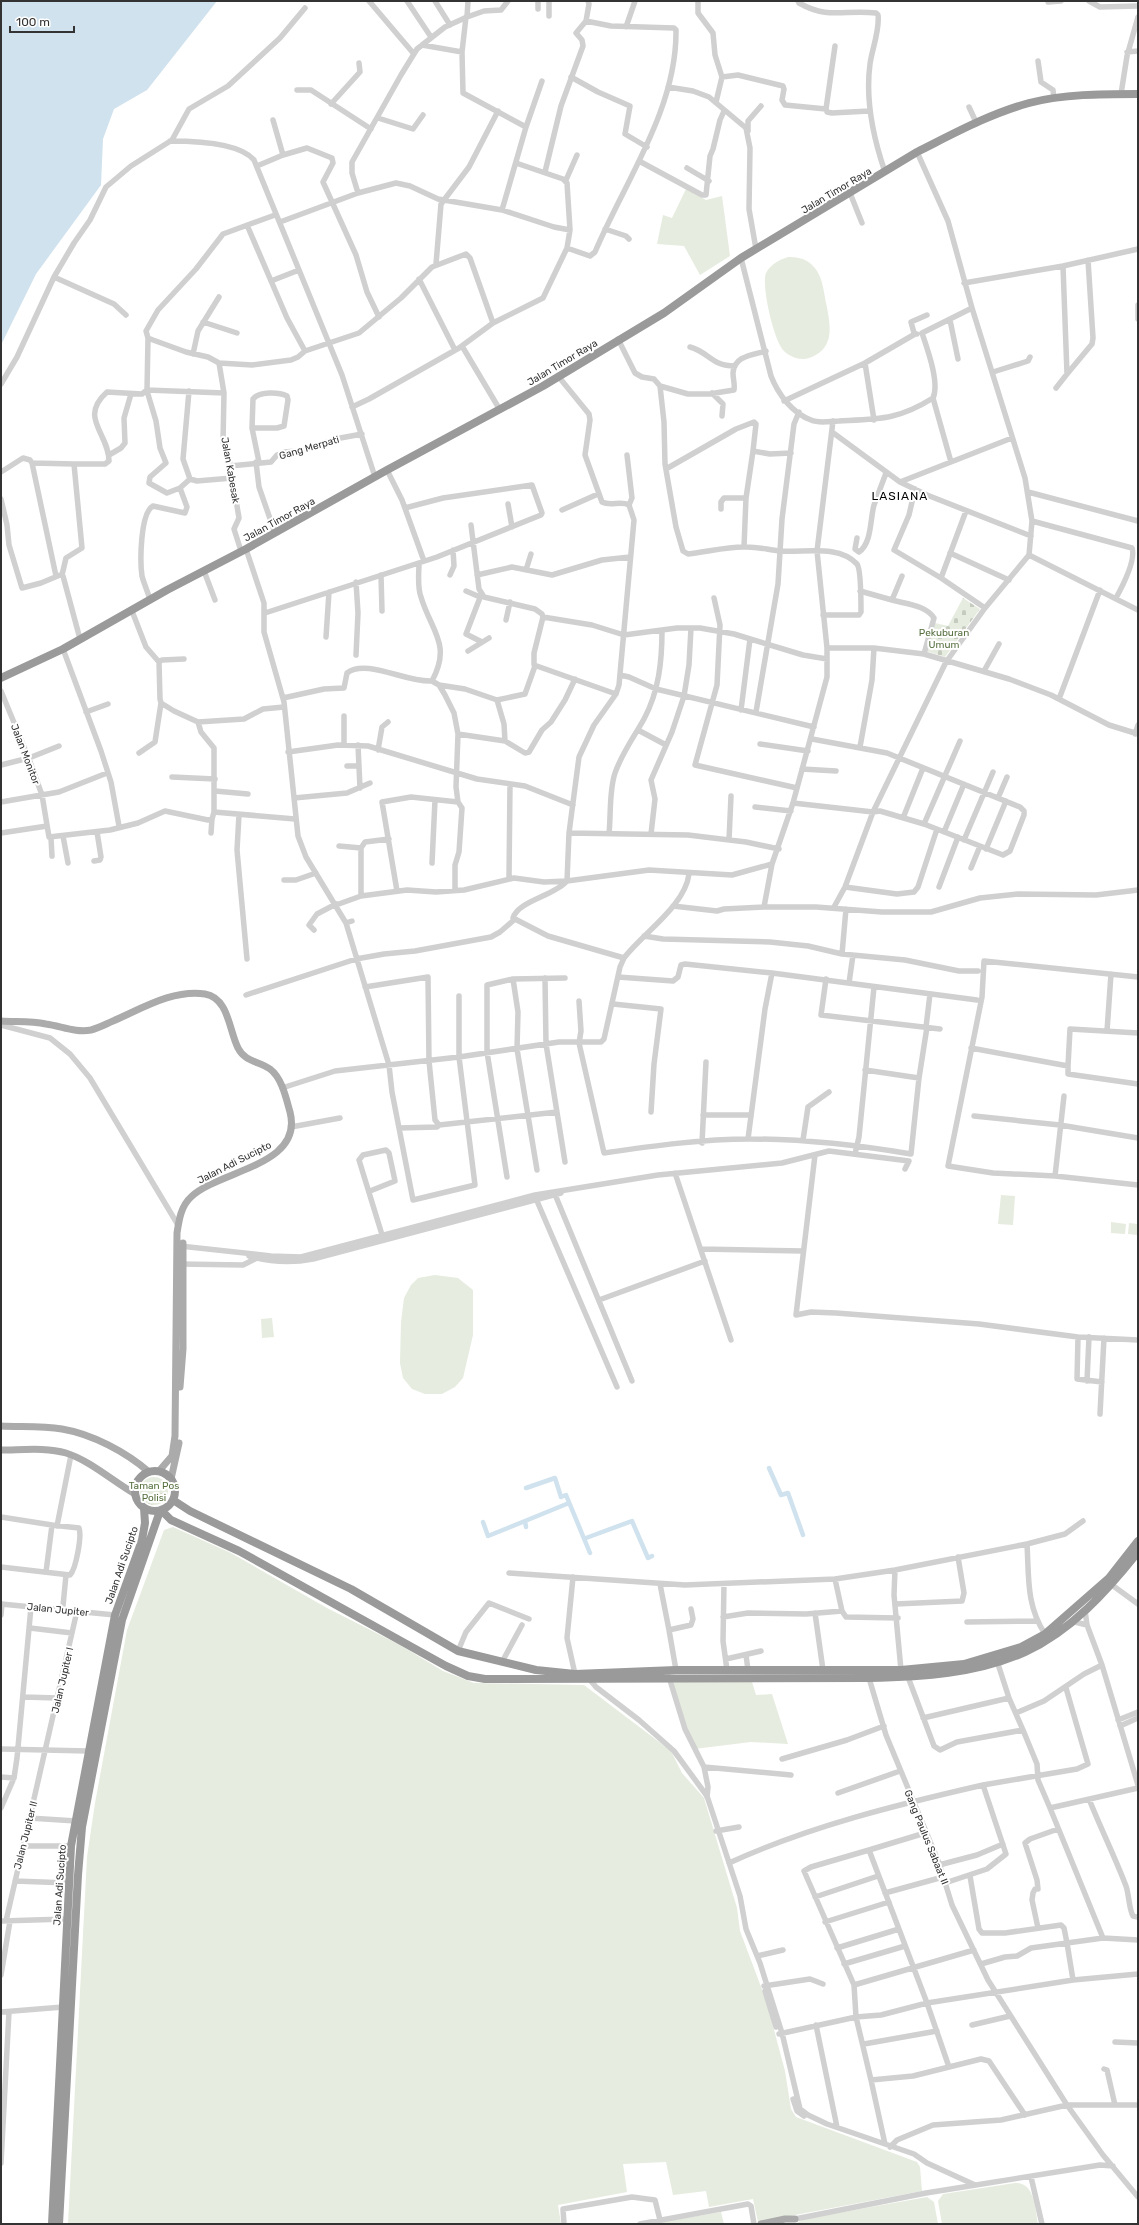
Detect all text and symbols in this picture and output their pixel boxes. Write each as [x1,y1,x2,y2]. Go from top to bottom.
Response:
scale bar [10,8,74,34]
text: 100 m [16,15,50,29]
street label: Jalan Timor Raya [799,165,874,217]
street label: Jalan Timor Raya [525,337,600,389]
street label: Gang Merpati [278,434,341,462]
street label: Jalan Kabesak [218,436,242,505]
district label: LASIANA [872,489,928,503]
street label: Jalan Timor Raya [242,495,317,544]
park label: Pekuburan Umum [919,627,969,651]
street label: Jalan Monitor [8,722,42,787]
street label: Jalan Adi Sucipto [196,1139,274,1187]
park label: Taman Pos Polisi [129,1480,179,1504]
street label: Jalan Adi Sucipto [103,1525,141,1606]
street label: Jalan Jupiter [26,1601,90,1619]
street label: Jalan Jupiter I [50,1646,76,1714]
street label: Gang Paulus Sabaat II [902,1788,951,1887]
street label: Jalan Jupiter II [12,1800,40,1871]
street label: Jalan Adi Sucipto [51,1844,69,1926]

